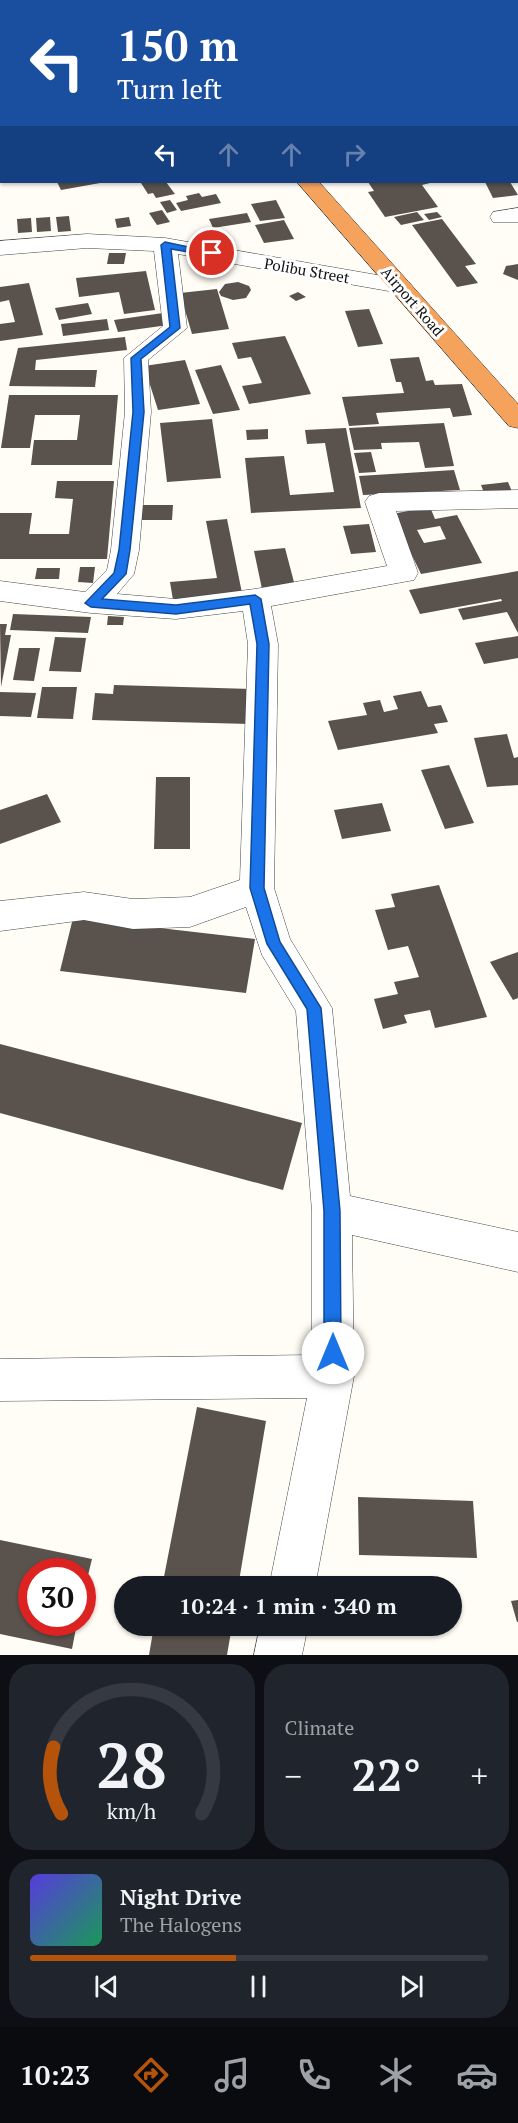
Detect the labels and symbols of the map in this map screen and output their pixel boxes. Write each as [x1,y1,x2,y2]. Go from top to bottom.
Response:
pin [186,227,237,278]
street label: Polibu Street [263,253,352,287]
street label: Airport Road [377,262,449,340]
position arrow [301,1321,365,1385]
speed limit sign: 30 [18,1558,96,1636]

